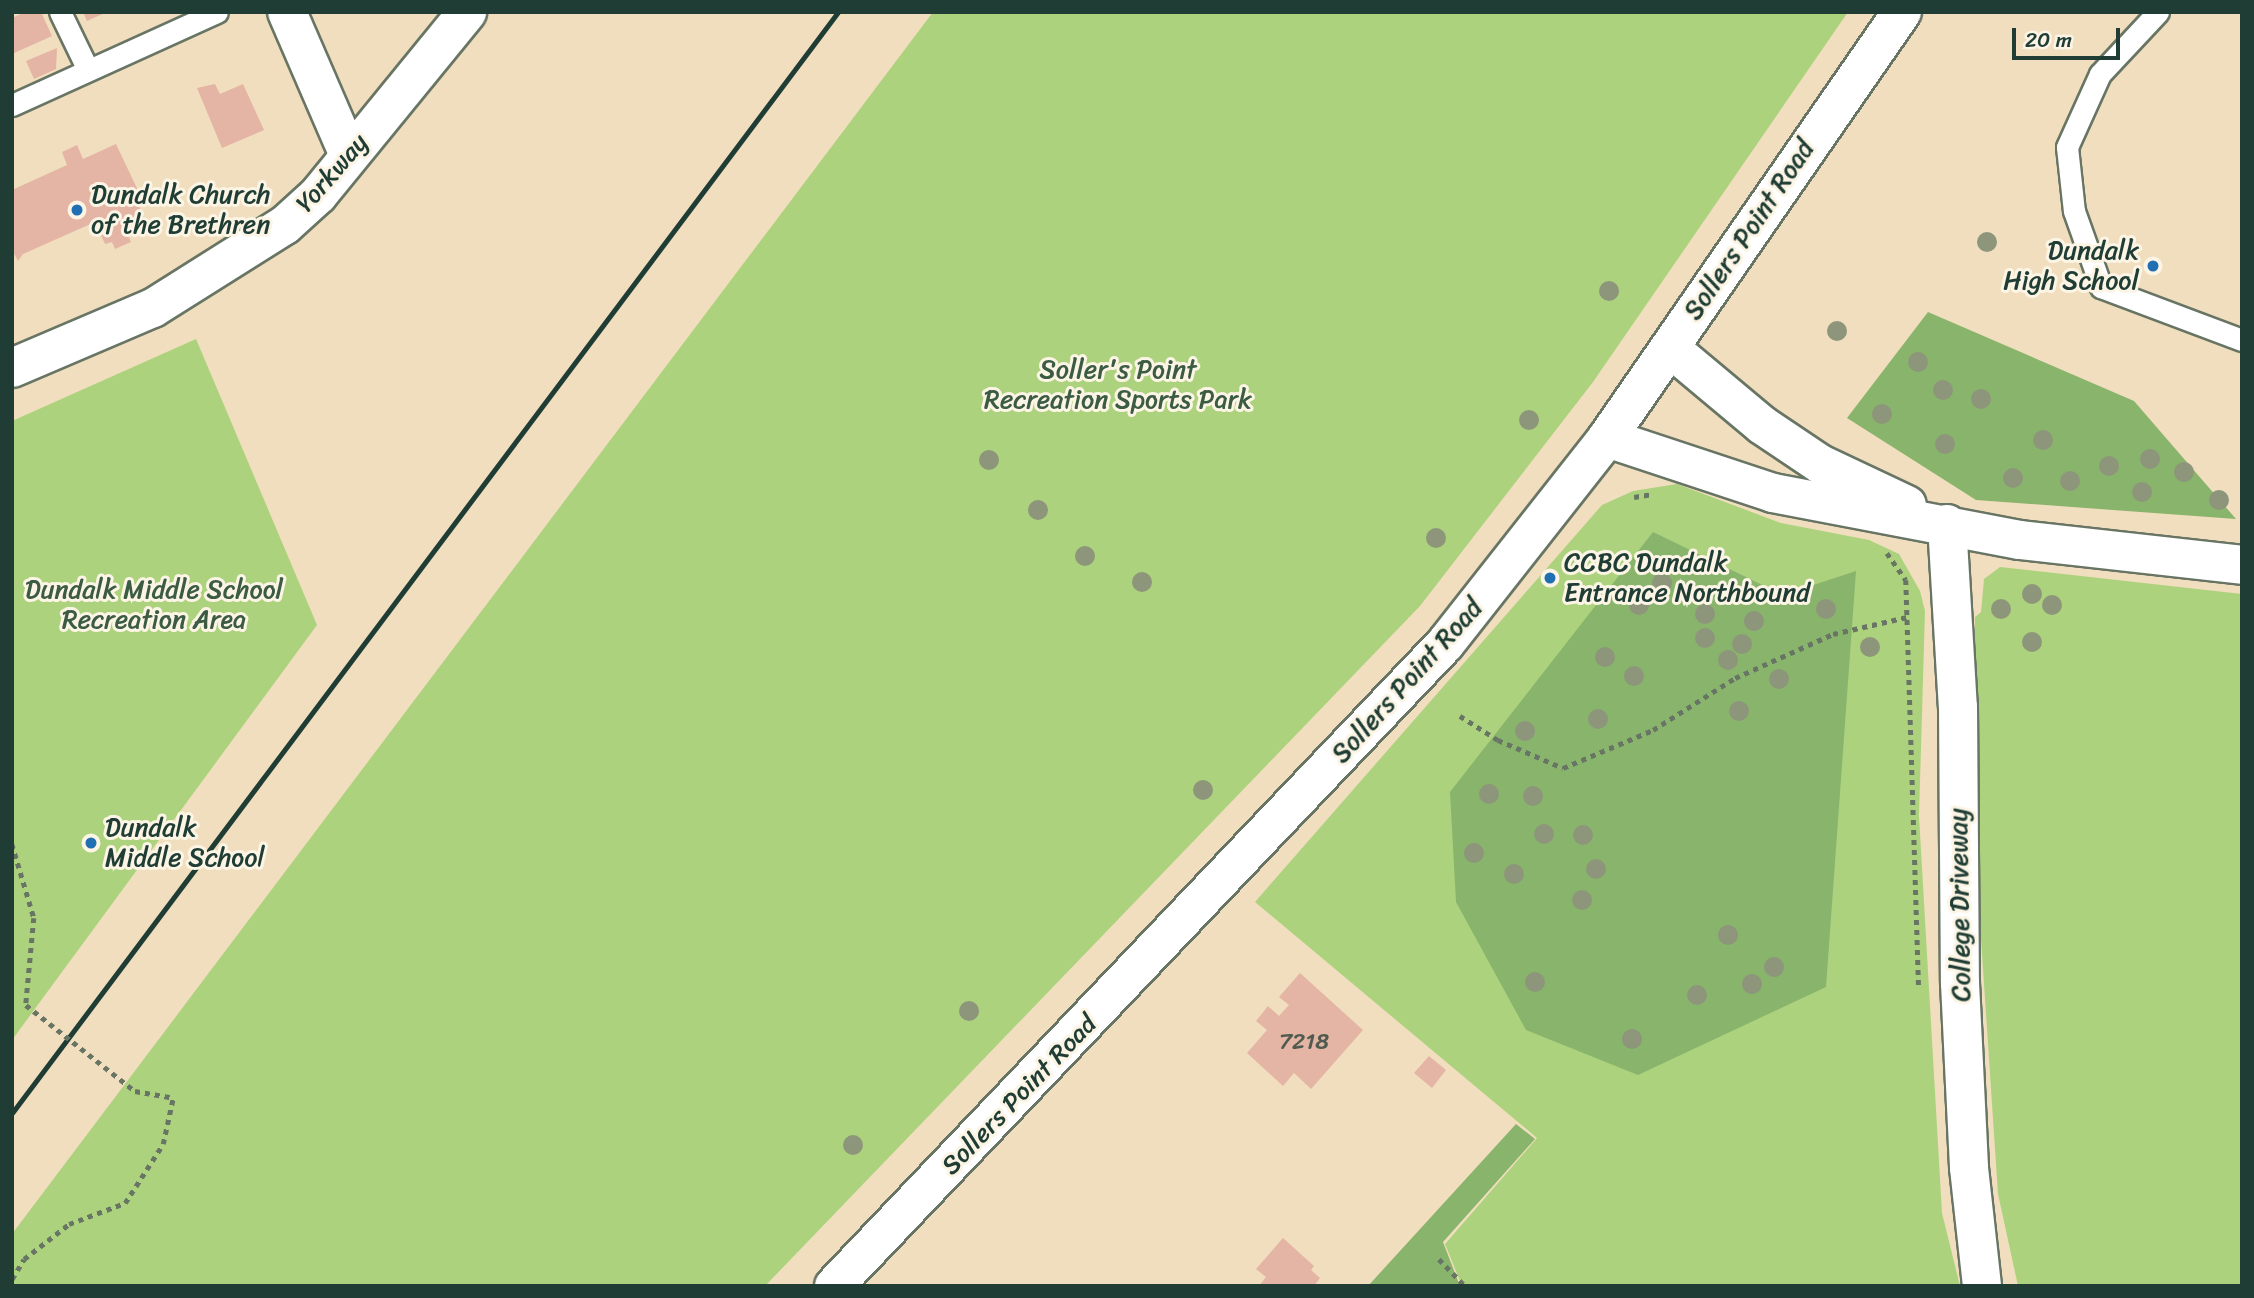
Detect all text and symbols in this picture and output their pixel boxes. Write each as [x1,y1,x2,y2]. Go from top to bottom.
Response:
scale bar [2016,14,2124,58]
text: 20 m [2025,21,2072,59]
street label: Yorkway [289,127,375,219]
street label: Sollers Point Road [1677,134,1821,326]
place label: Dundalk Church of the Brethren [91,179,271,241]
marker: Dundalk Church of the Brethren [69,202,85,218]
place label: Dundalk High School [2003,235,2139,296]
marker: Dundalk High School [2145,258,2161,274]
park label: Soller's Point Recreation Sports Park [984,354,1252,416]
place label: CCBC Dundalk Entrance Northbound [1564,547,1811,608]
marker: CCBC Dundalk Entrance Northbound [1542,570,1558,586]
park label: Dundalk Middle School Recreation Area [25,574,283,636]
street label: Sollers Point Road [1325,592,1489,770]
street label: College Driveway [1943,808,1977,1002]
place label: Dundalk Middle School [105,812,265,874]
marker: Dundalk Middle School [83,835,99,851]
street label: Sollers Point Road [934,1008,1104,1182]
house number: 7218 [1279,1028,1329,1056]

